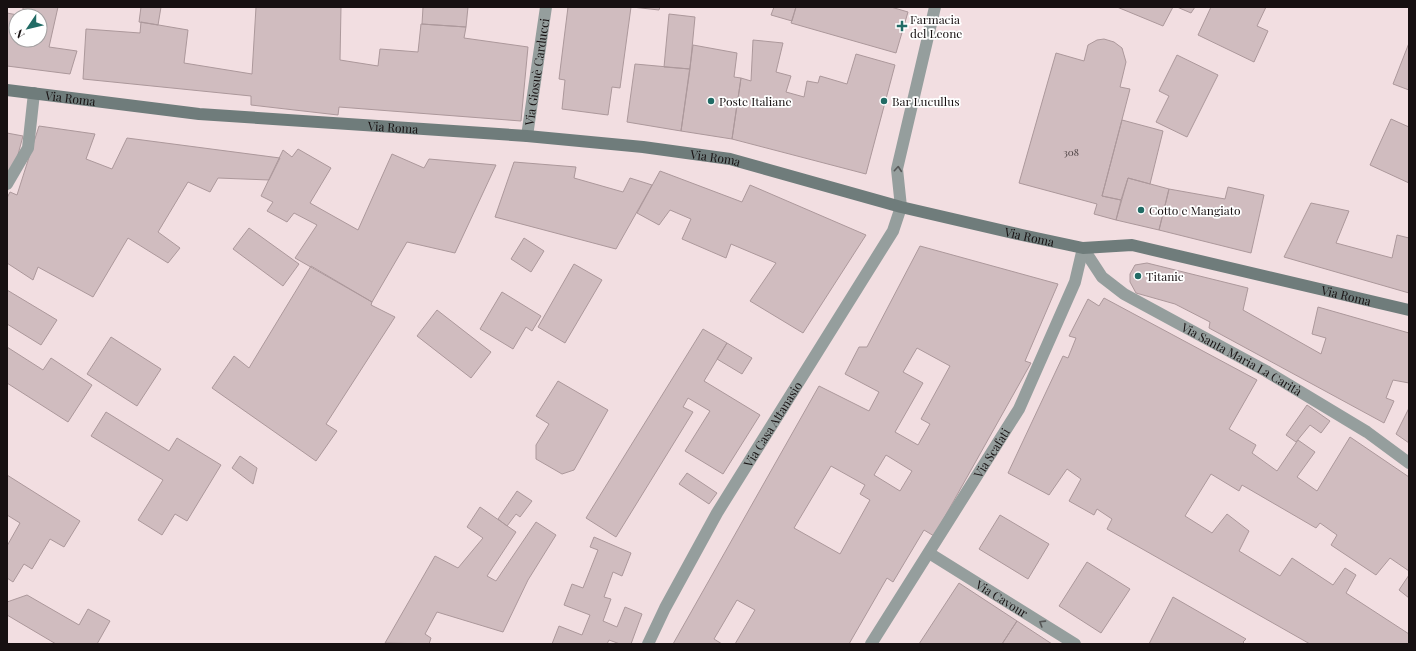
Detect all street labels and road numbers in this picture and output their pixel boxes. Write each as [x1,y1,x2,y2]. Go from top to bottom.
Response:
street label: Via Giosuè Carducci [521,17,552,127]
street label: Via Roma [43,87,97,109]
street label: Via Roma [366,117,419,137]
street label: Via Roma [688,145,743,170]
street label: Via Roma [1002,223,1056,250]
street label: Via Roma [1319,281,1373,309]
street label: Via Santa Maria La Carità [1178,318,1305,399]
street label: Via Casa Attanasio [739,378,805,471]
street label: Via Scafati [969,425,1013,481]
street label: Via Cavour [972,576,1032,621]

